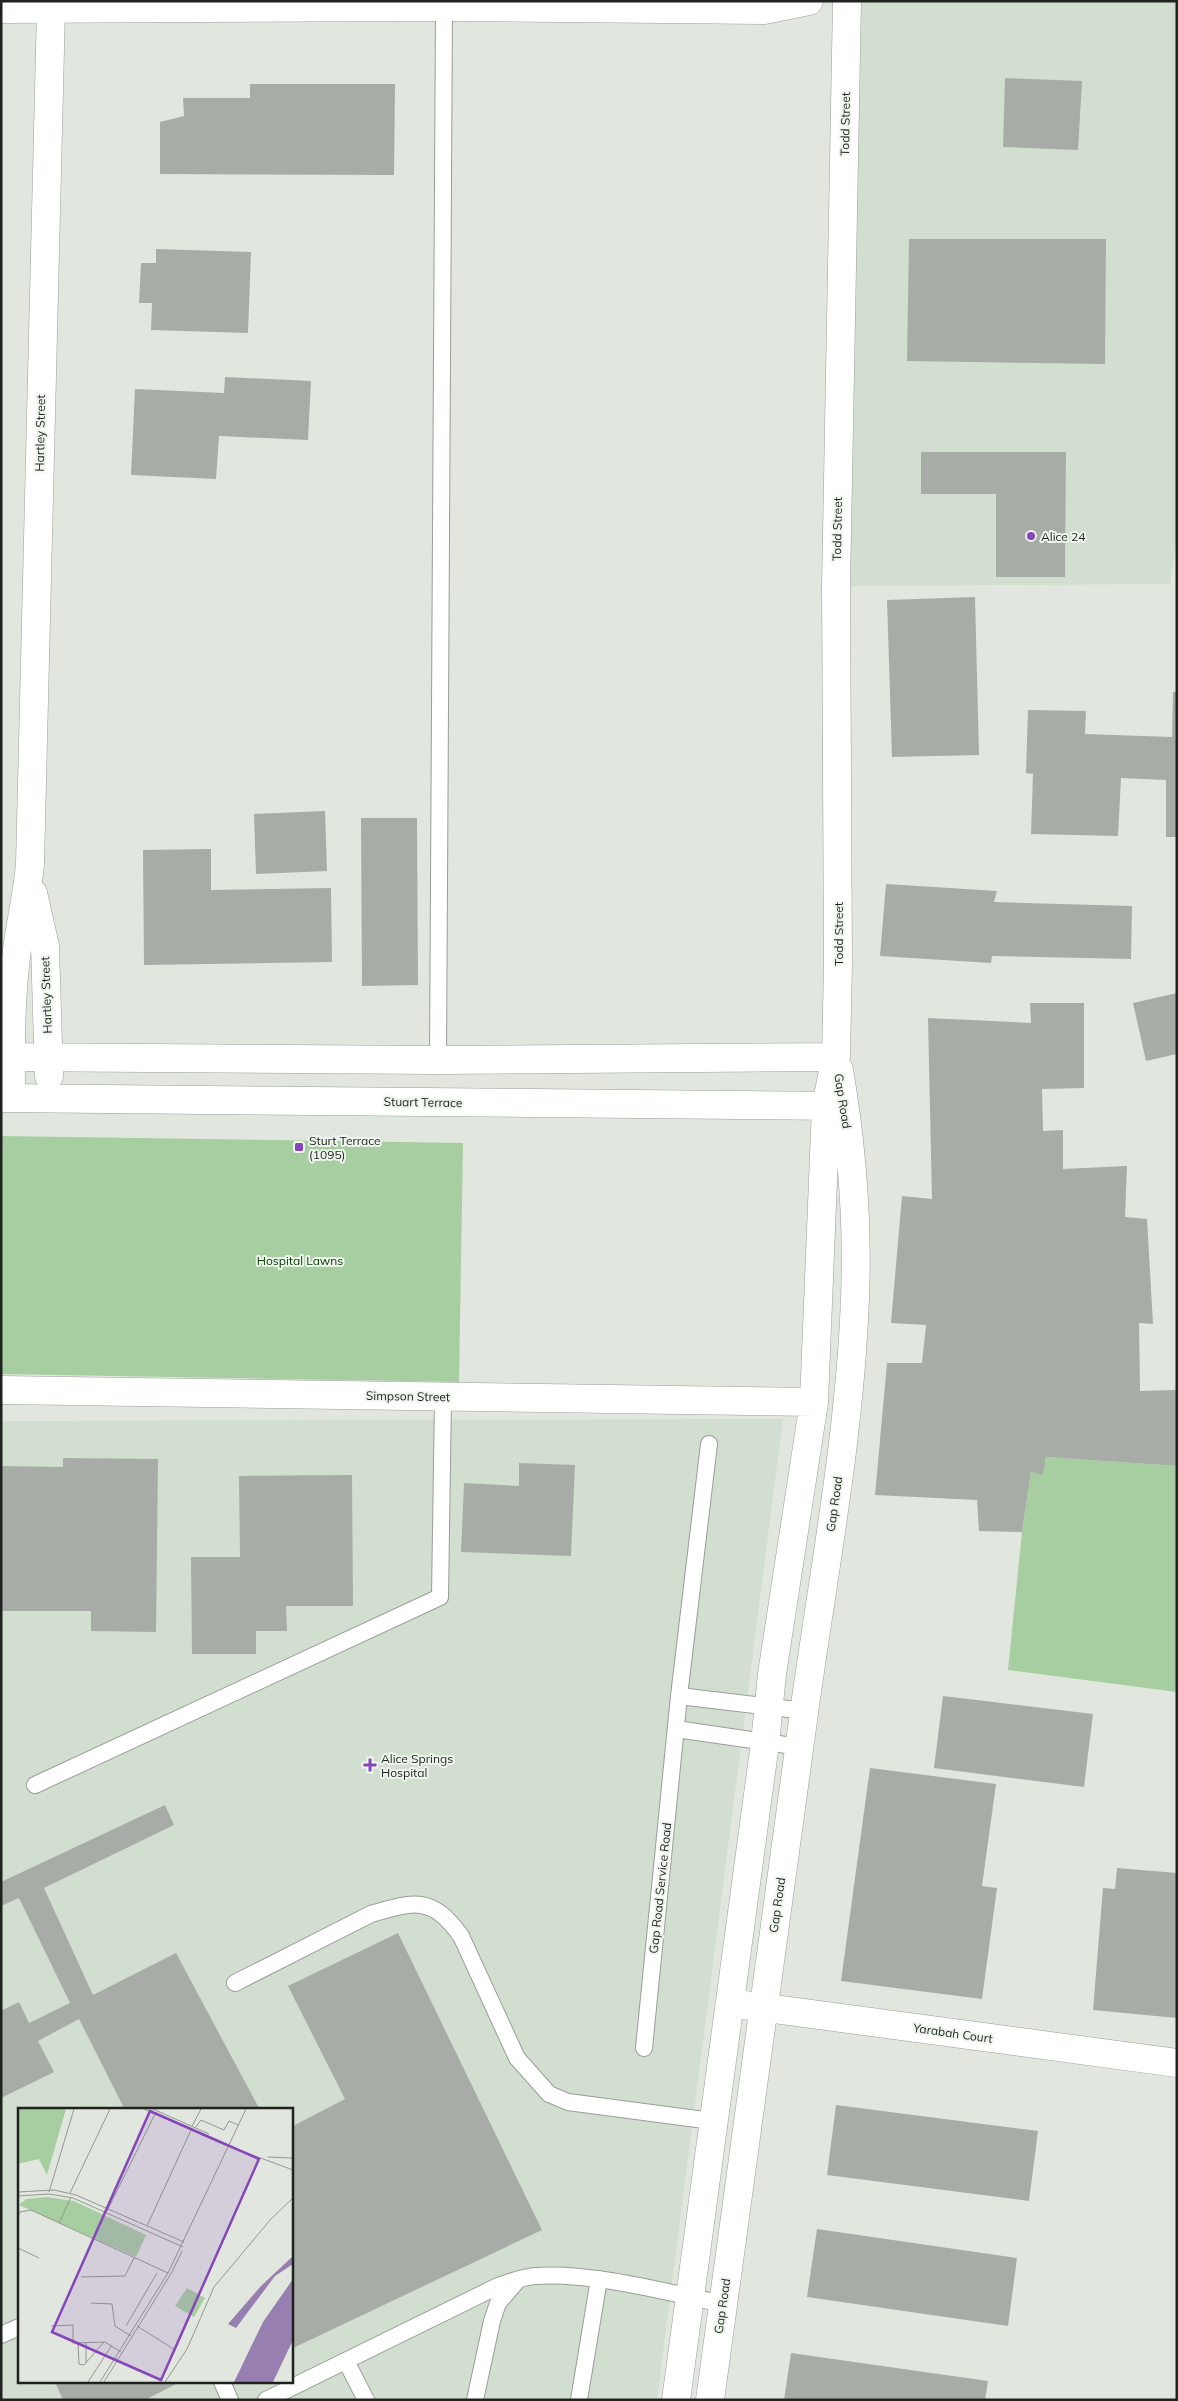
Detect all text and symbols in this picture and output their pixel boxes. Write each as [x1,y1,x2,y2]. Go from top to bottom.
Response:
street label: Todd Street [837,92,853,156]
street label: Hartley Street [32,394,48,472]
street label: Todd Street [829,497,845,561]
place label: Alice 24 [1041,529,1085,544]
marker: Alice 24 [1025,530,1037,542]
street label: Todd Street [831,902,846,966]
street label: Hartley Street [37,956,55,1034]
street label: Gap Road [831,1072,855,1130]
street label: Stuart Terrace [383,1094,463,1110]
place label: Sturt Terrace (1095) [309,1133,381,1162]
marker: Sturt Terrace (1095) [293,1141,305,1153]
park label: Hospital Lawns [257,1253,343,1268]
street label: Simpson Street [366,1388,450,1404]
street label: Gap Road [823,1475,845,1533]
place label: Alice Springs Hospital [381,1751,453,1780]
marker: Alice Springs Hospital [363,1758,377,1772]
street label: Gap Road Service Road [646,1822,674,1954]
street label: Gap Road [766,1876,788,1934]
street label: Yarabah Court [911,2020,994,2046]
inset map [18,2108,292,2384]
street label: Gap Road [711,2277,733,2335]

